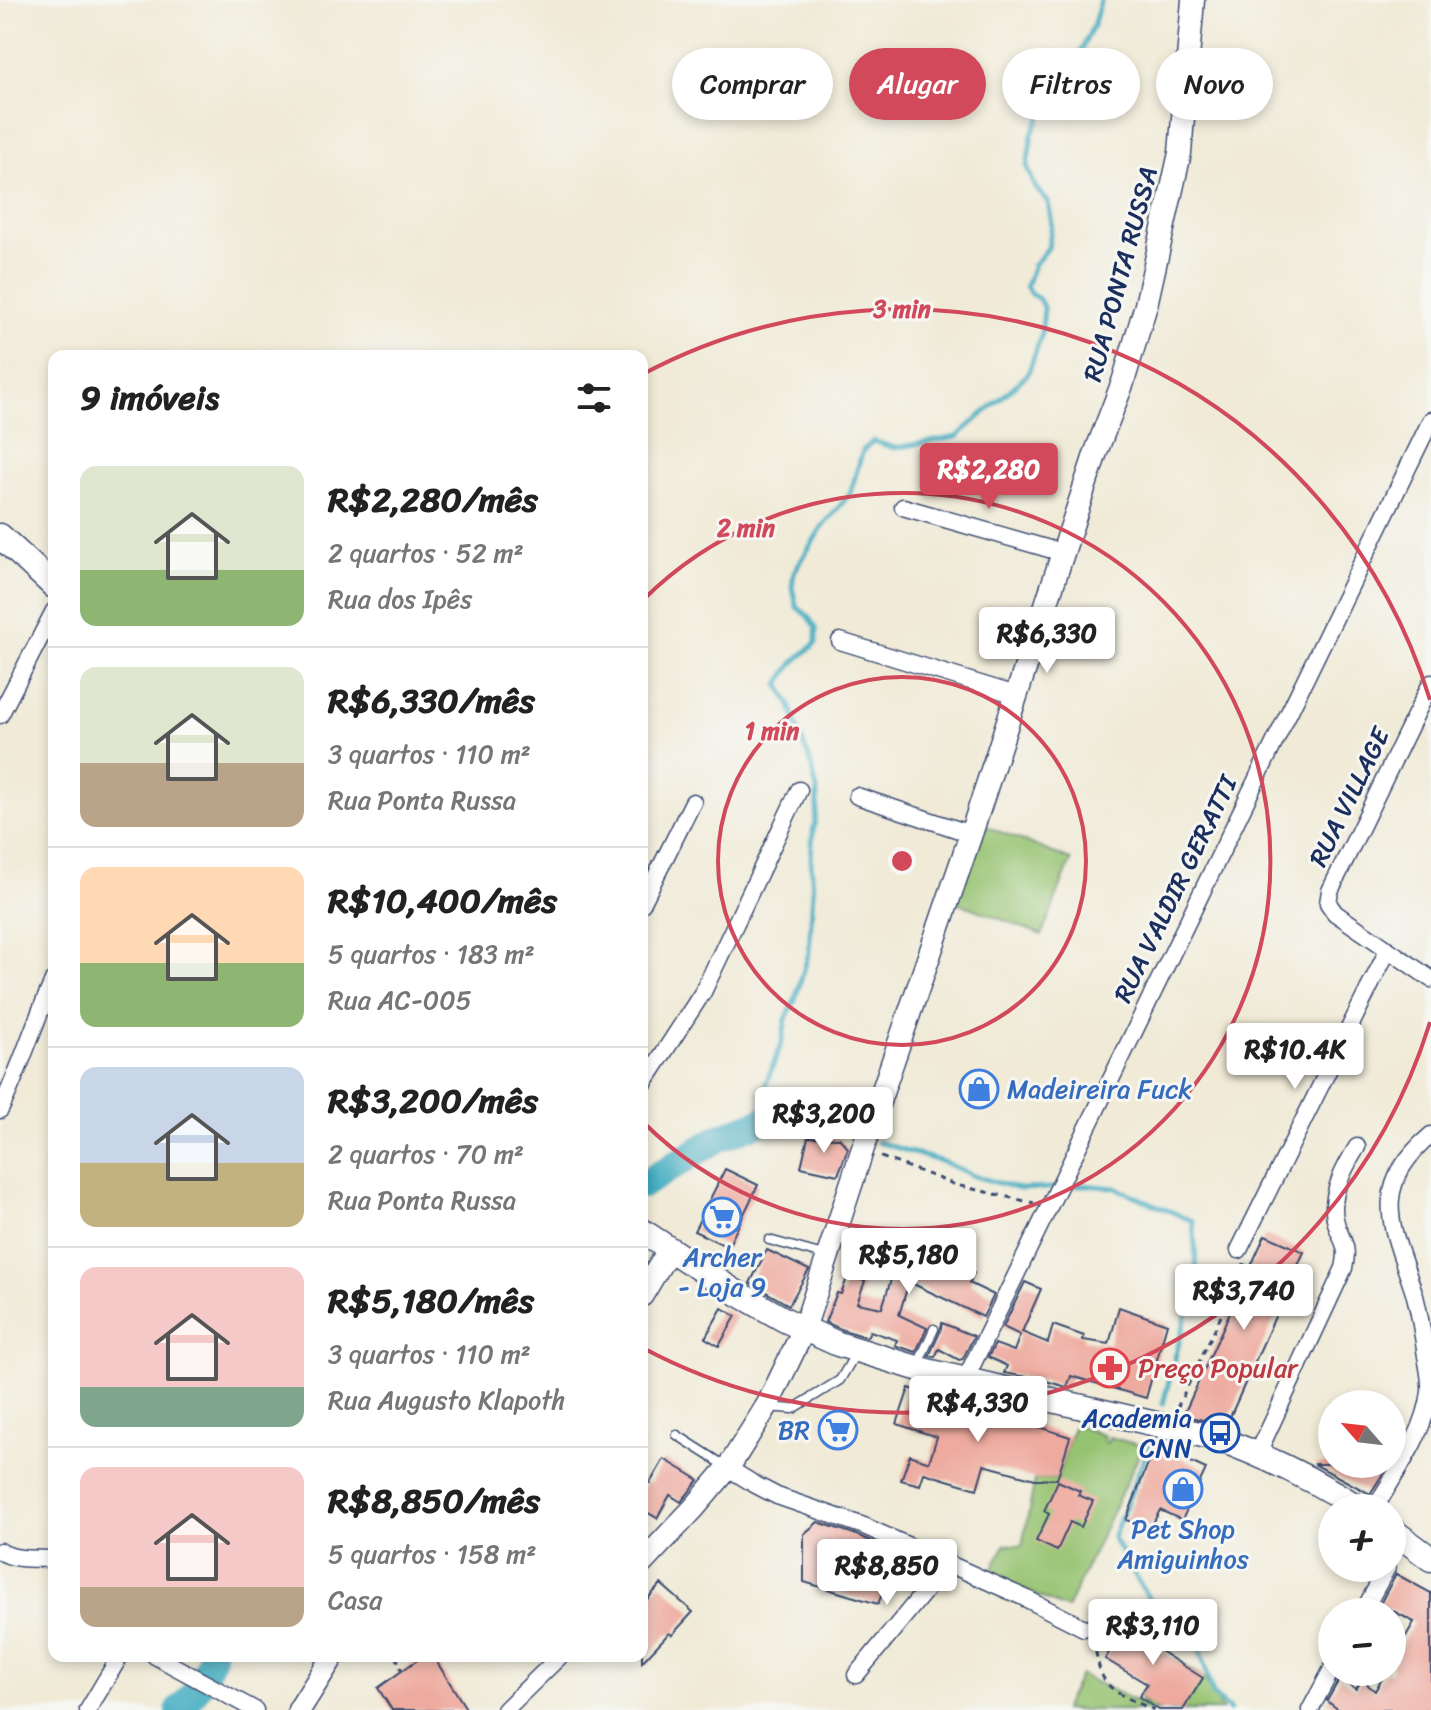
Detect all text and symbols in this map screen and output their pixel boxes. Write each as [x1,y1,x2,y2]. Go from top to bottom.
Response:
chip: Comprar [672,48,833,120]
chip: Alugar [849,48,986,120]
chip: Filtros [1002,48,1140,120]
chip: Novo [1156,48,1273,120]
street label: RUA PONTA RUSSA [1069,161,1171,387]
text: 3 min [872,288,931,330]
text: 9 imóveis [80,368,219,428]
icon: filters [572,376,616,420]
pin: R$2,280 [915,443,1063,511]
text: R$2,280 [938,446,1040,492]
text: R$2,280/mês [328,470,538,530]
icon: home [144,498,240,594]
text: 2 min [716,507,775,549]
text: 2 quartos · 52 m² [328,530,524,576]
text: Rua dos Ipês [328,576,472,622]
pin: R$6,330 [973,607,1121,675]
text: R$6,330 [997,610,1097,656]
text: R$6,330/mês [328,671,535,731]
icon: home [144,699,240,795]
text: 1 min [745,710,799,752]
street label: RUA VILLAGE [1295,718,1403,875]
text: 3 quartos · 110 m² [328,731,531,777]
street label: RUA VALDIR GERATTI [1100,766,1251,1011]
text: Rua Ponta Russa [328,777,516,823]
centre of rings [888,847,916,875]
text: R$10,400/mês [328,871,557,931]
icon: home [144,899,240,995]
text: 5 quartos · 183 m² [328,931,535,977]
text: Rua AC-005 [328,977,472,1023]
pin: R$10.4K [1221,1023,1369,1091]
text: R$10.4K [1245,1026,1345,1072]
place label: Madeireira Fuck [1007,1066,1192,1112]
shop icon: Madeireira Fuck [958,1068,1000,1110]
text: R$3,200/mês [328,1071,538,1131]
pin: R$3,200 [750,1087,898,1155]
text: R$3,200 [773,1090,875,1136]
icon: home [144,1099,240,1195]
text: 2 quartos · 70 m² [328,1131,524,1177]
text: Rua Ponta Russa [328,1177,516,1223]
supermarket icon: Archer - Loja 9 [701,1196,743,1238]
pin: R$5,180 [835,1228,983,1296]
text: R$5,180 [859,1231,959,1277]
place label: Archer - Loja 9 [678,1234,766,1310]
pin: R$3,740 [1170,1264,1318,1332]
text: R$3,740 [1193,1267,1295,1313]
text: R$5,180/mês [328,1271,534,1331]
icon: home [144,1299,240,1395]
text: 3 quartos · 110 m² [328,1331,531,1377]
place label: Preço Popular [1138,1345,1299,1391]
pharmacy icon: Preço Popular [1089,1347,1131,1389]
pin: R$4,330 [904,1376,1052,1444]
text: Rua Augusto Klapoth [328,1377,565,1423]
text: R$4,330 [927,1379,1029,1425]
north arrow [1318,1390,1406,1478]
map controls [1318,1390,1406,1686]
place label: Academia CNN [1081,1395,1192,1471]
place label: BR [778,1407,810,1453]
supermarket icon: BR [817,1409,859,1451]
bus stop icon: Academia CNN [1199,1412,1241,1454]
shop icon: Pet Shop Amiguinhos [1162,1468,1204,1510]
text: R$8,850/mês [328,1471,540,1531]
button: + [1318,1494,1406,1582]
icon: home [144,1499,240,1595]
place label: Pet Shop Amiguinhos [1116,1506,1249,1582]
text: 5 quartos · 158 m² [328,1531,536,1577]
pin: R$8,850 [813,1539,961,1607]
text: R$8,850 [835,1542,939,1588]
text: Casa [328,1577,382,1623]
button: − [1318,1598,1406,1686]
pin: R$3,110 [1079,1599,1227,1667]
text: R$3,110 [1106,1602,1200,1648]

